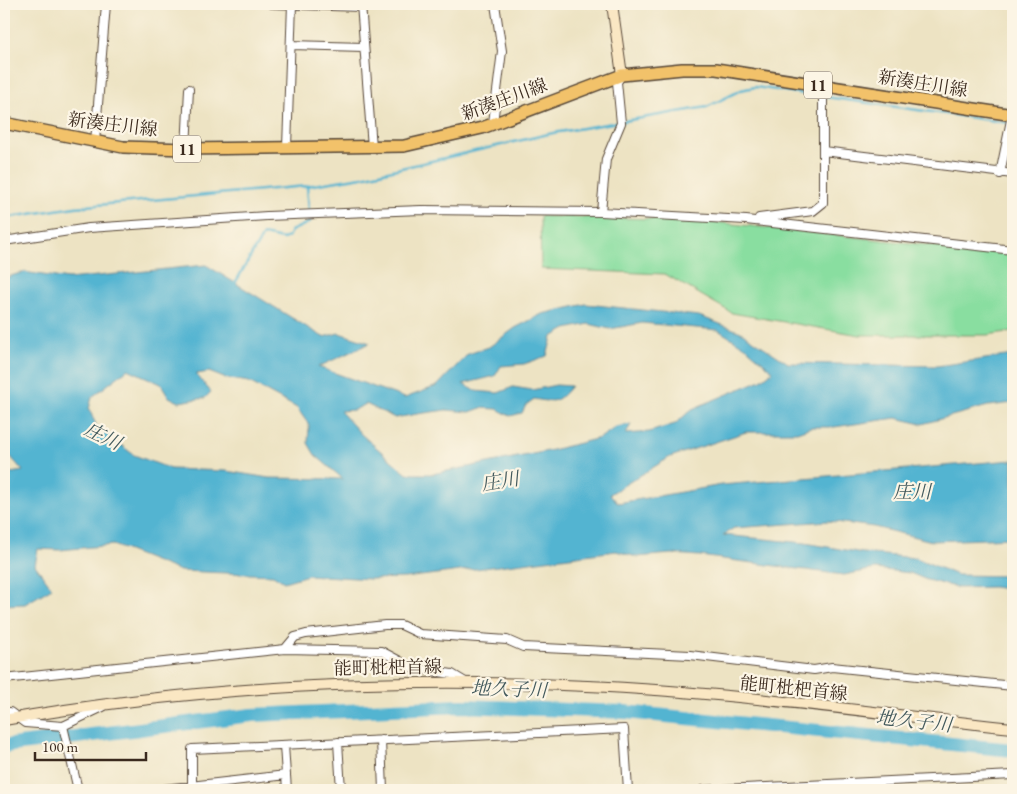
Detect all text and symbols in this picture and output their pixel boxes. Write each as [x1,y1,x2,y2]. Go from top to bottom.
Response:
street label: 新湊庄川線 [877,65,969,101]
road number: 11 [804,72,832,98]
street label: 新湊庄川線 [458,73,550,125]
street label: 新湊庄川線 [67,107,159,141]
road number: 11 [173,136,201,162]
water label: 庄川 [80,416,127,456]
water label: 庄川 [479,465,523,496]
water label: 庄川 [893,479,933,504]
street label: 能町枇杷首線 [334,655,442,679]
street label: 能町枇杷首線 [739,671,849,705]
water label: 地久子川 [471,675,549,703]
water label: 地久子川 [875,705,955,738]
scale bar [35,729,146,761]
text: 100 m [42,737,79,756]

